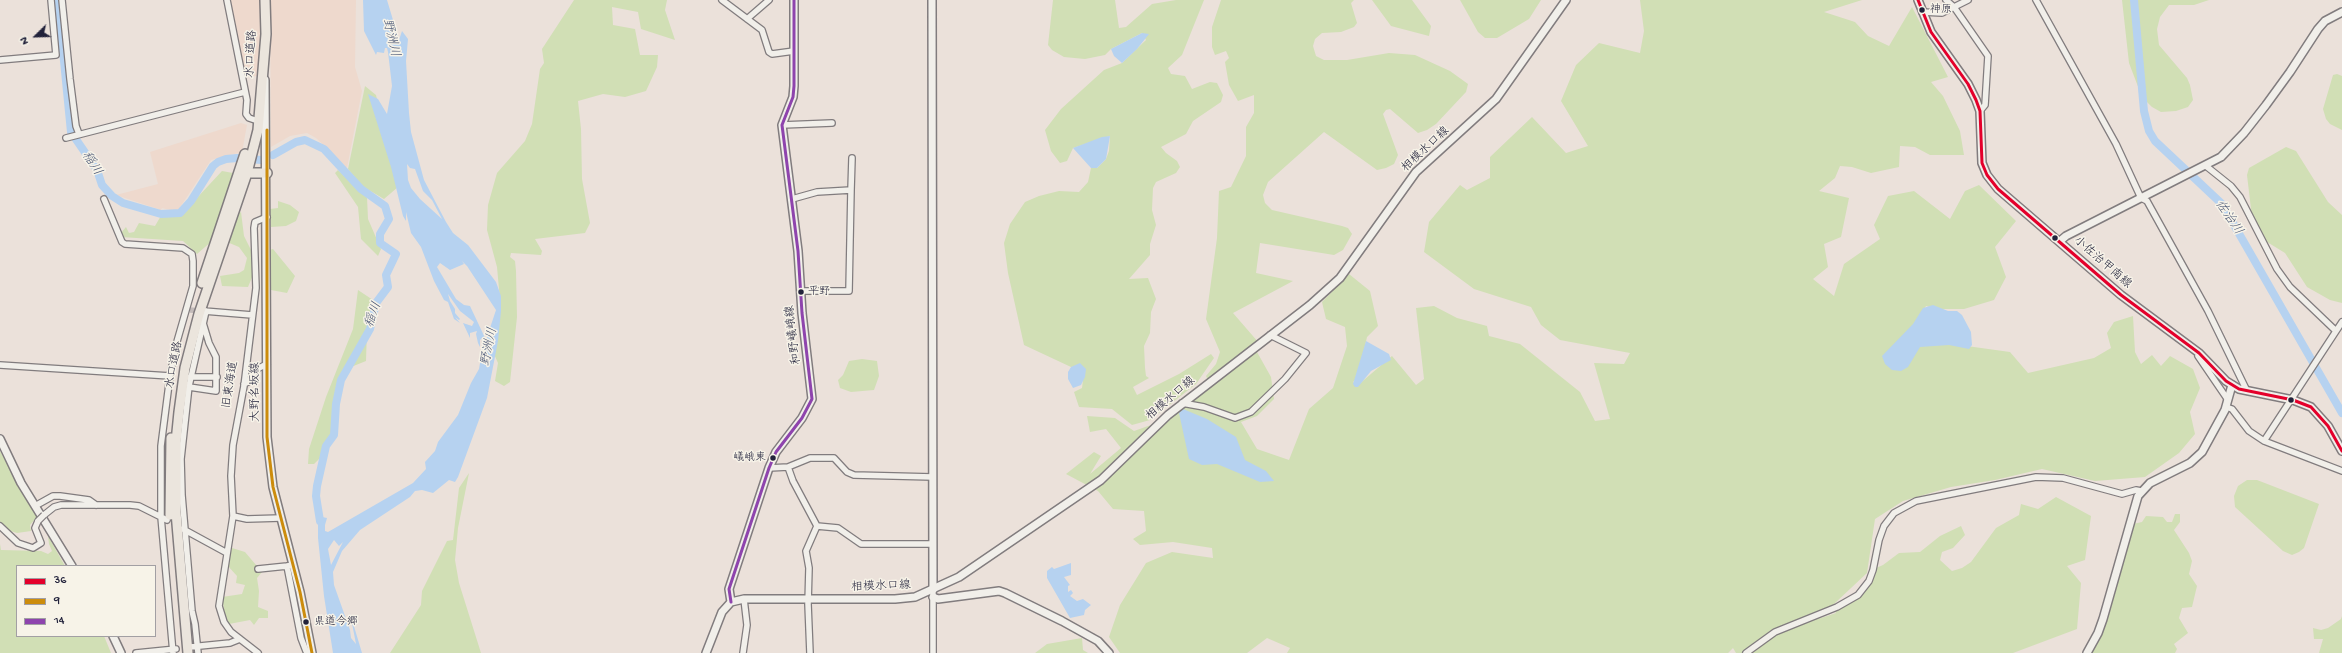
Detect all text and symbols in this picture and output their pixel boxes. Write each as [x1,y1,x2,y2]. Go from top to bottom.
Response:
place label: 神原 [1930,3,1952,17]
marker: 神原 [1917,5,1927,15]
north arrow [16,16,56,56]
water label: 野洲川 [378,17,402,59]
street label: 水口道路 [244,30,260,78]
text: N [18,35,32,46]
street label: 相模水口線 [1399,124,1453,176]
water label: 稲川 [77,149,105,179]
water label: 佐治川 [2211,197,2245,239]
unlabelled marker [2050,233,2060,243]
street label: 小佐治甲南線 [2070,234,2134,292]
place label: 平野 [808,285,830,299]
marker: 平野 [796,287,806,297]
water label: 稲川 [362,300,386,330]
street label: 和野嶬峨線 [783,304,805,366]
water label: 野洲川 [478,326,502,368]
street label: 水口道路 [163,340,187,390]
street label: 旧東海道 [220,360,242,410]
street label: 大野名坂線 [249,362,263,422]
street label: 相模水口線 [1143,374,1199,424]
unlabelled marker [2286,395,2296,405]
place label: 嶬峨東 [733,451,766,465]
marker: 嶬峨東 [768,453,778,463]
legend [16,565,156,637]
text: 36 [54,574,66,588]
street label: 相模水口線 [851,579,911,595]
text: 9 [54,594,60,608]
text: 14 [54,614,65,628]
place label: 県道今郷 [314,615,358,629]
marker: 県道今郷 [301,617,311,627]

